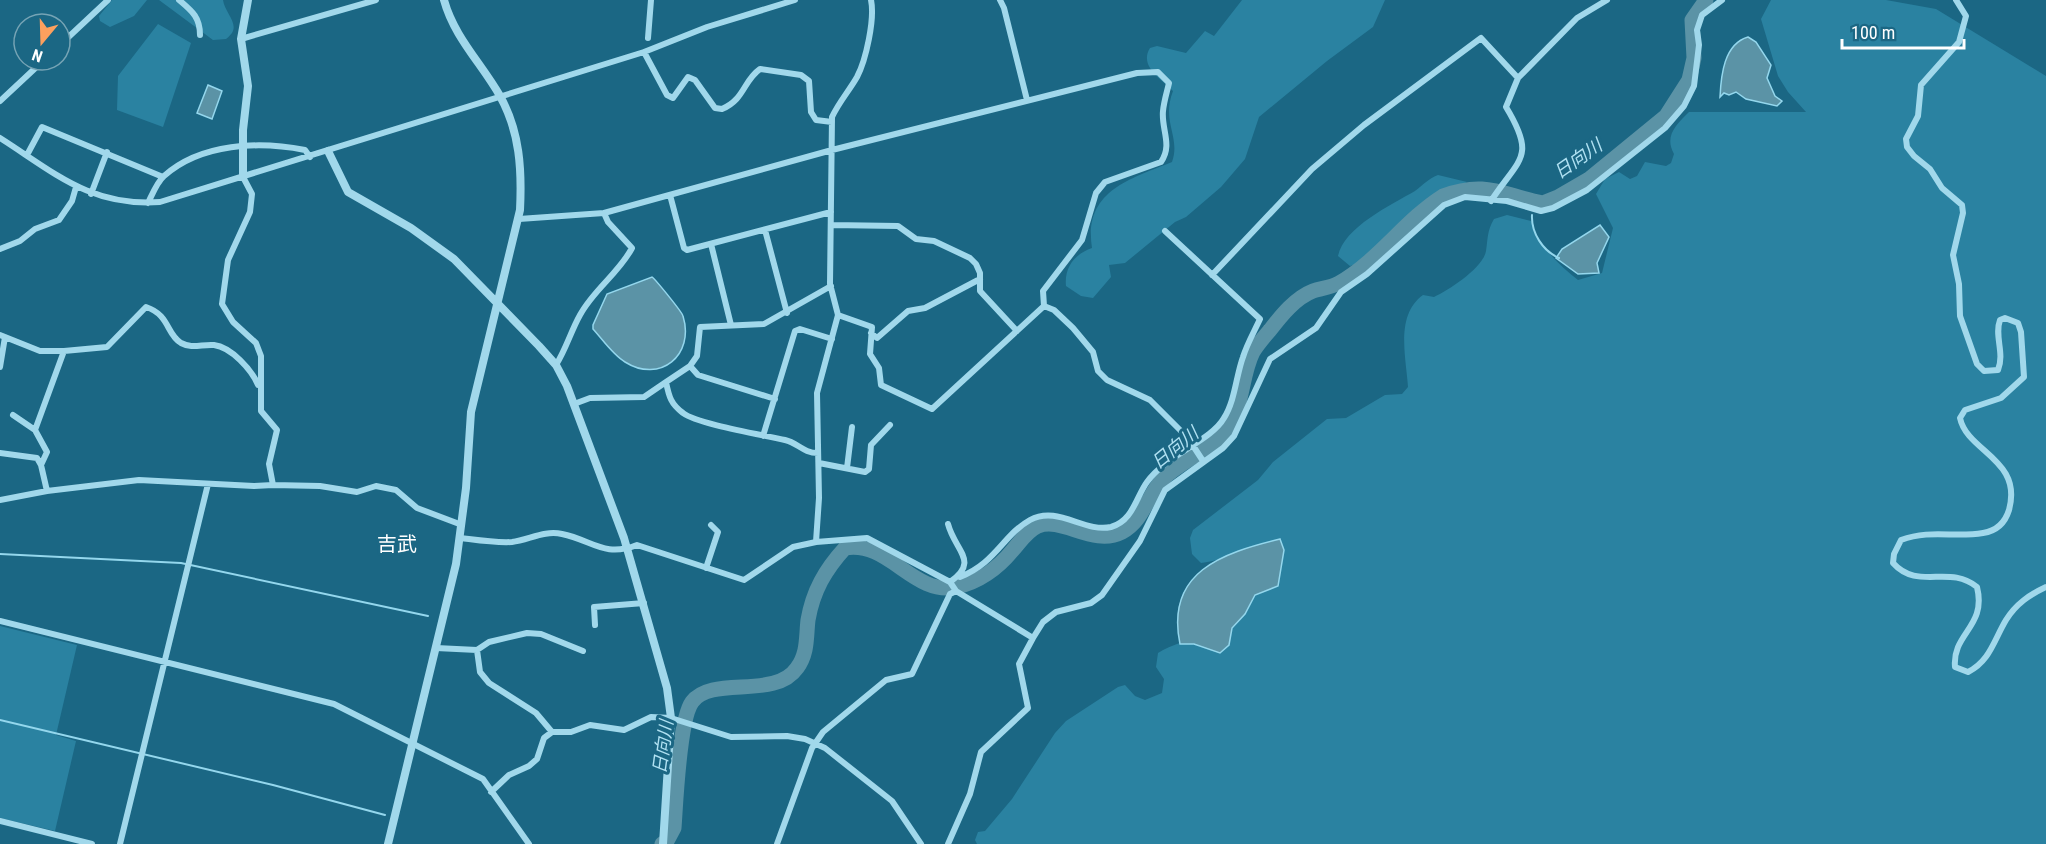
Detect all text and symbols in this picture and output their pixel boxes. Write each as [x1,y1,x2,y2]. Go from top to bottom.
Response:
north arrow [12,12,72,72]
scale bar [1842,12,1964,50]
text: 100 m [1851,22,1895,43]
text: N [30,45,45,66]
water label: 日向川 [1550,133,1607,183]
water label: 日向川 [1147,421,1204,473]
district label: 吉武 [377,532,417,556]
water label: 日向川 [648,717,677,775]

